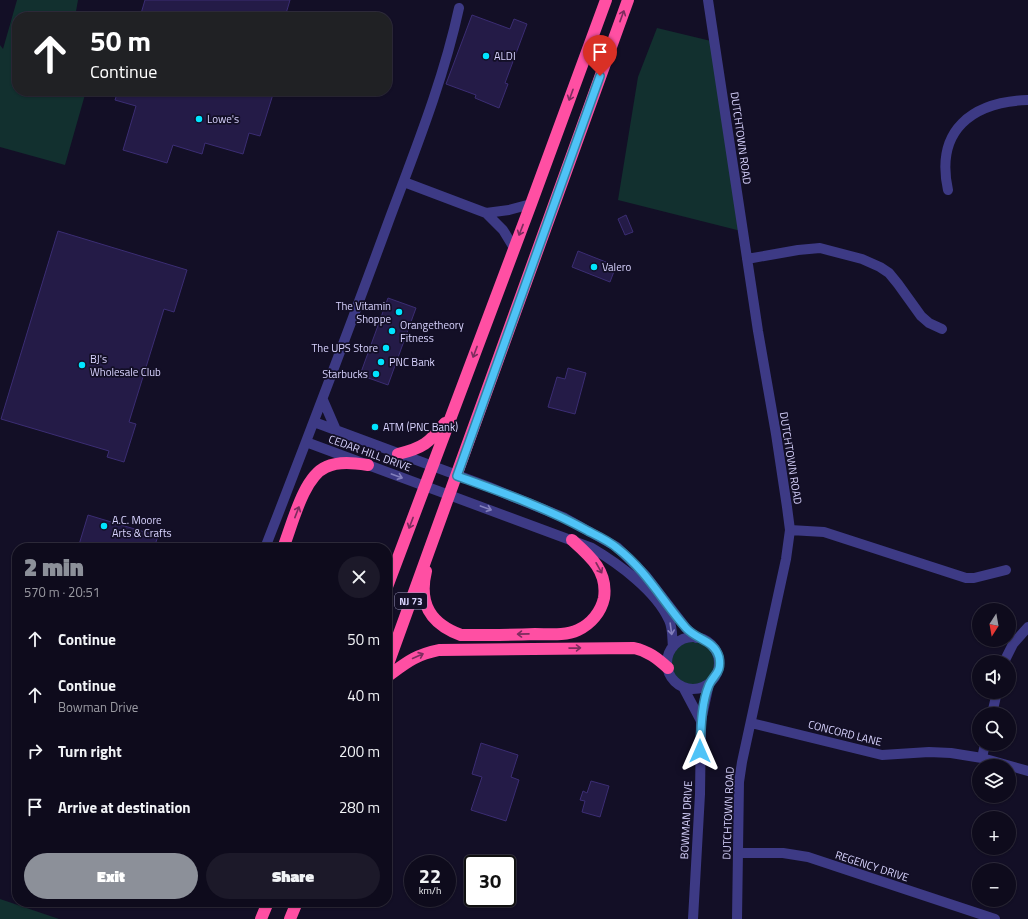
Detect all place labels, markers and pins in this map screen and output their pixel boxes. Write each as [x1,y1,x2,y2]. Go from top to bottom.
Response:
pin [583,35,617,76]
place label: ALDI [494,48,516,64]
marker: ALDI [481,51,491,61]
place label: Lowe's [207,111,239,127]
marker: Lowe's [194,114,204,124]
place label: Valero [602,259,631,275]
marker: Valero [589,262,599,272]
place label: The Vitamin Shoppe [336,298,391,327]
marker: The Vitamin Shoppe [394,307,404,317]
place label: Orangetheory Fitness [400,317,465,346]
marker: Orangetheory Fitness [387,326,397,336]
place label: The UPS Store [312,340,378,356]
marker: The UPS Store [381,343,391,353]
place label: BJ's Wholesale Club [90,351,161,380]
place label: PNC Bank [389,354,436,370]
marker: PNC Bank [376,357,386,367]
marker: BJ's Wholesale Club [77,360,87,370]
place label: Starbucks [322,366,368,382]
marker: Starbucks [371,369,381,379]
place label: ATM (PNC Bank) [383,419,458,435]
marker: ATM (PNC Bank) [370,422,380,432]
place label: A.C. Moore Arts & Crafts [112,512,172,541]
marker: A.C. Moore Arts & Crafts [99,521,109,531]

